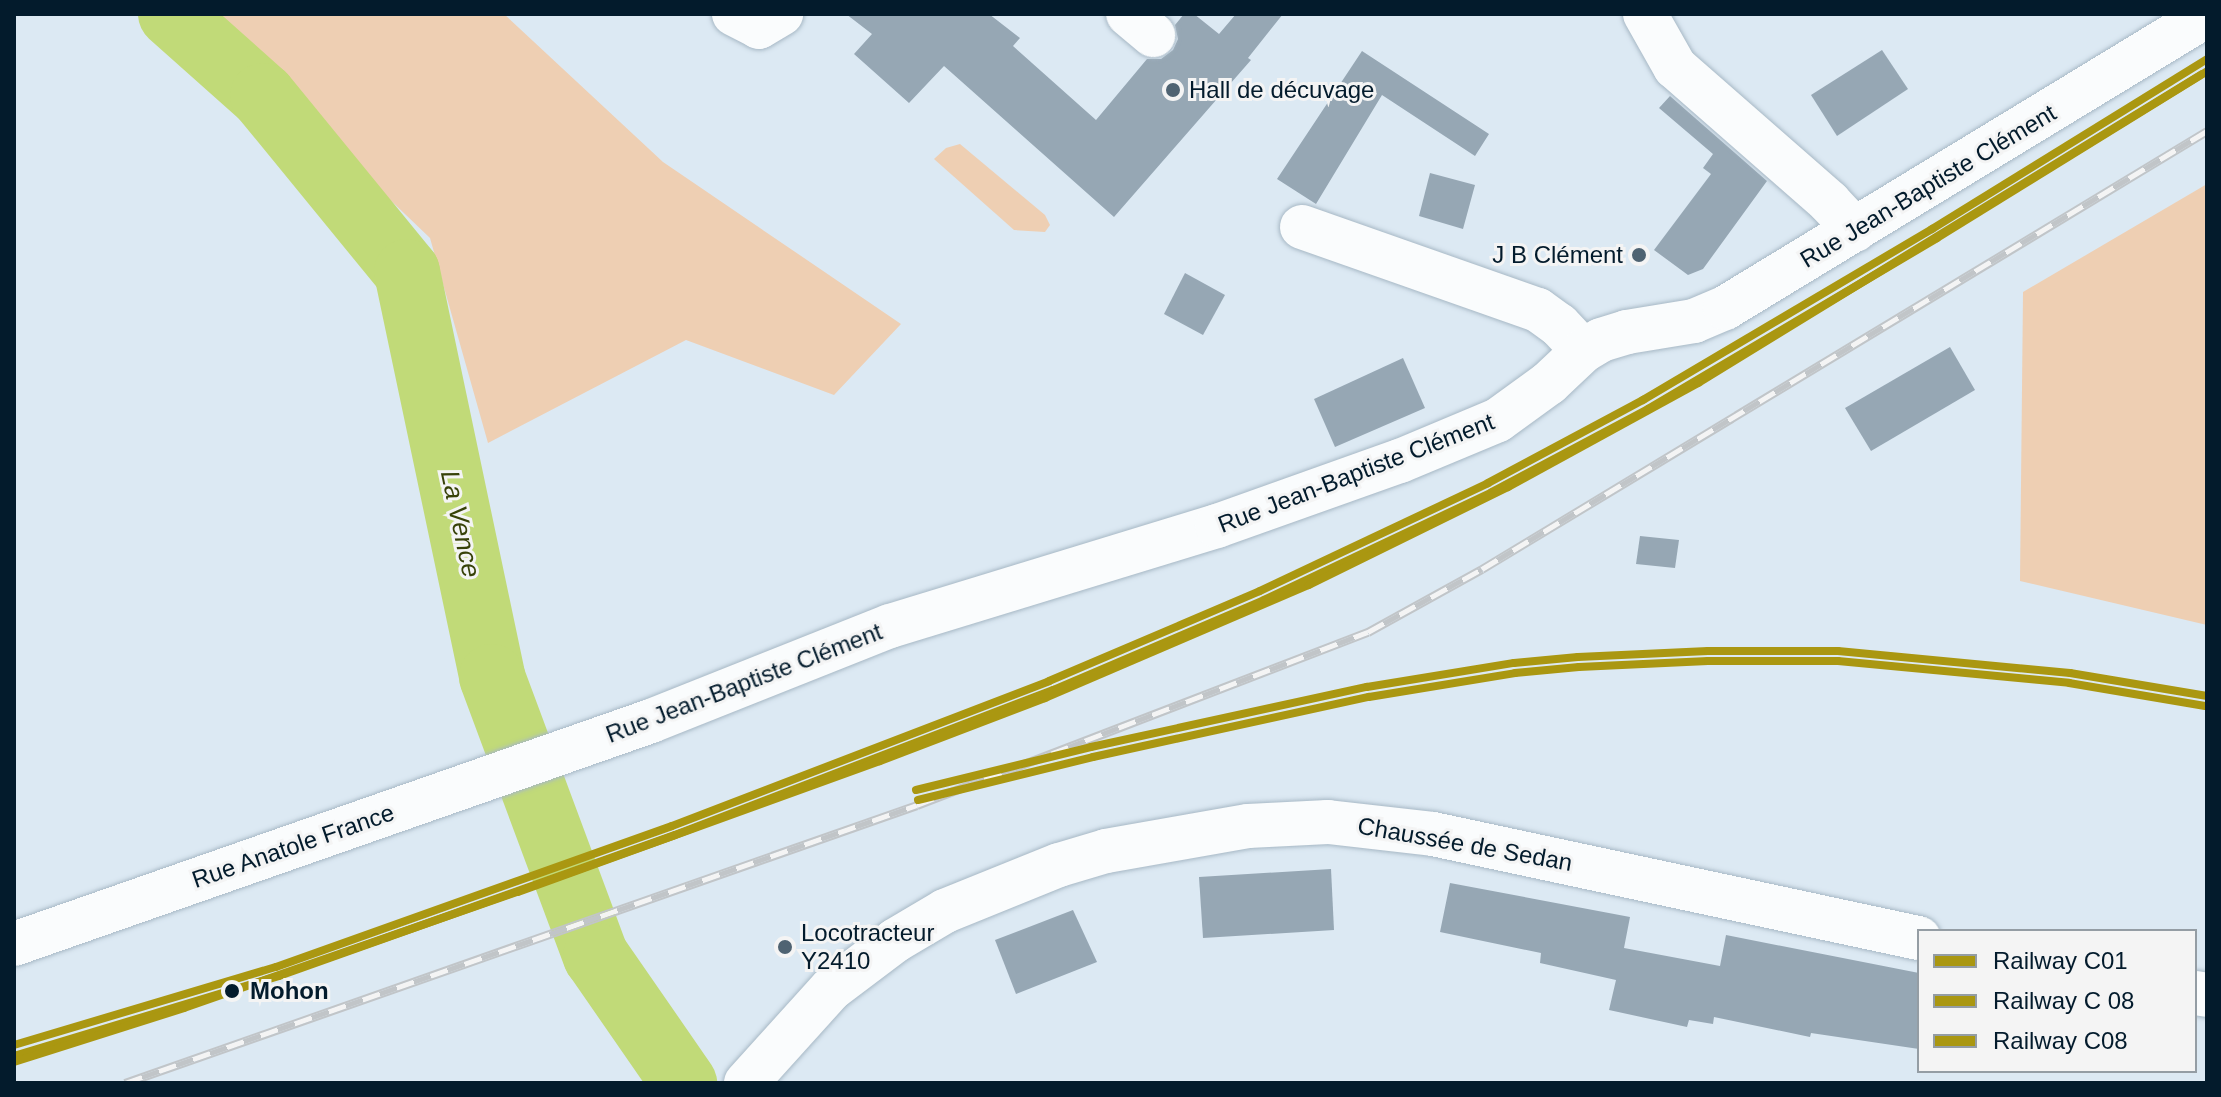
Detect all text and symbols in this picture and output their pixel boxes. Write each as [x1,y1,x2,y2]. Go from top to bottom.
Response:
place label: Hall de décuvage [1189,76,1374,104]
marker: Hall de décuvage [1164,81,1182,99]
street label: Rue Jean-Baptiste Clément [1795,98,2061,274]
place label: J B Clément [1492,241,1623,269]
marker: J B Clément [1630,246,1648,264]
street label: Rue Jean-Baptiste Clément [1214,407,1498,539]
water label: La Vence [433,467,487,581]
street label: Rue Jean-Baptiste Clément [602,617,886,749]
street label: Rue Anatole France [187,798,399,894]
street label: Chaussée de Sedan [1355,811,1575,877]
place label: Locotracteur Y2410 [801,919,934,975]
legend [1917,929,2197,1073]
marker: Locotracteur Y2410 [776,938,794,956]
text: Railway C01 [1993,947,2128,974]
place label: Mohon [250,977,329,1005]
marker: Mohon [221,980,243,1002]
text: Railway C 08 [1993,987,2134,1014]
text: Railway C08 [1993,1027,2128,1054]

